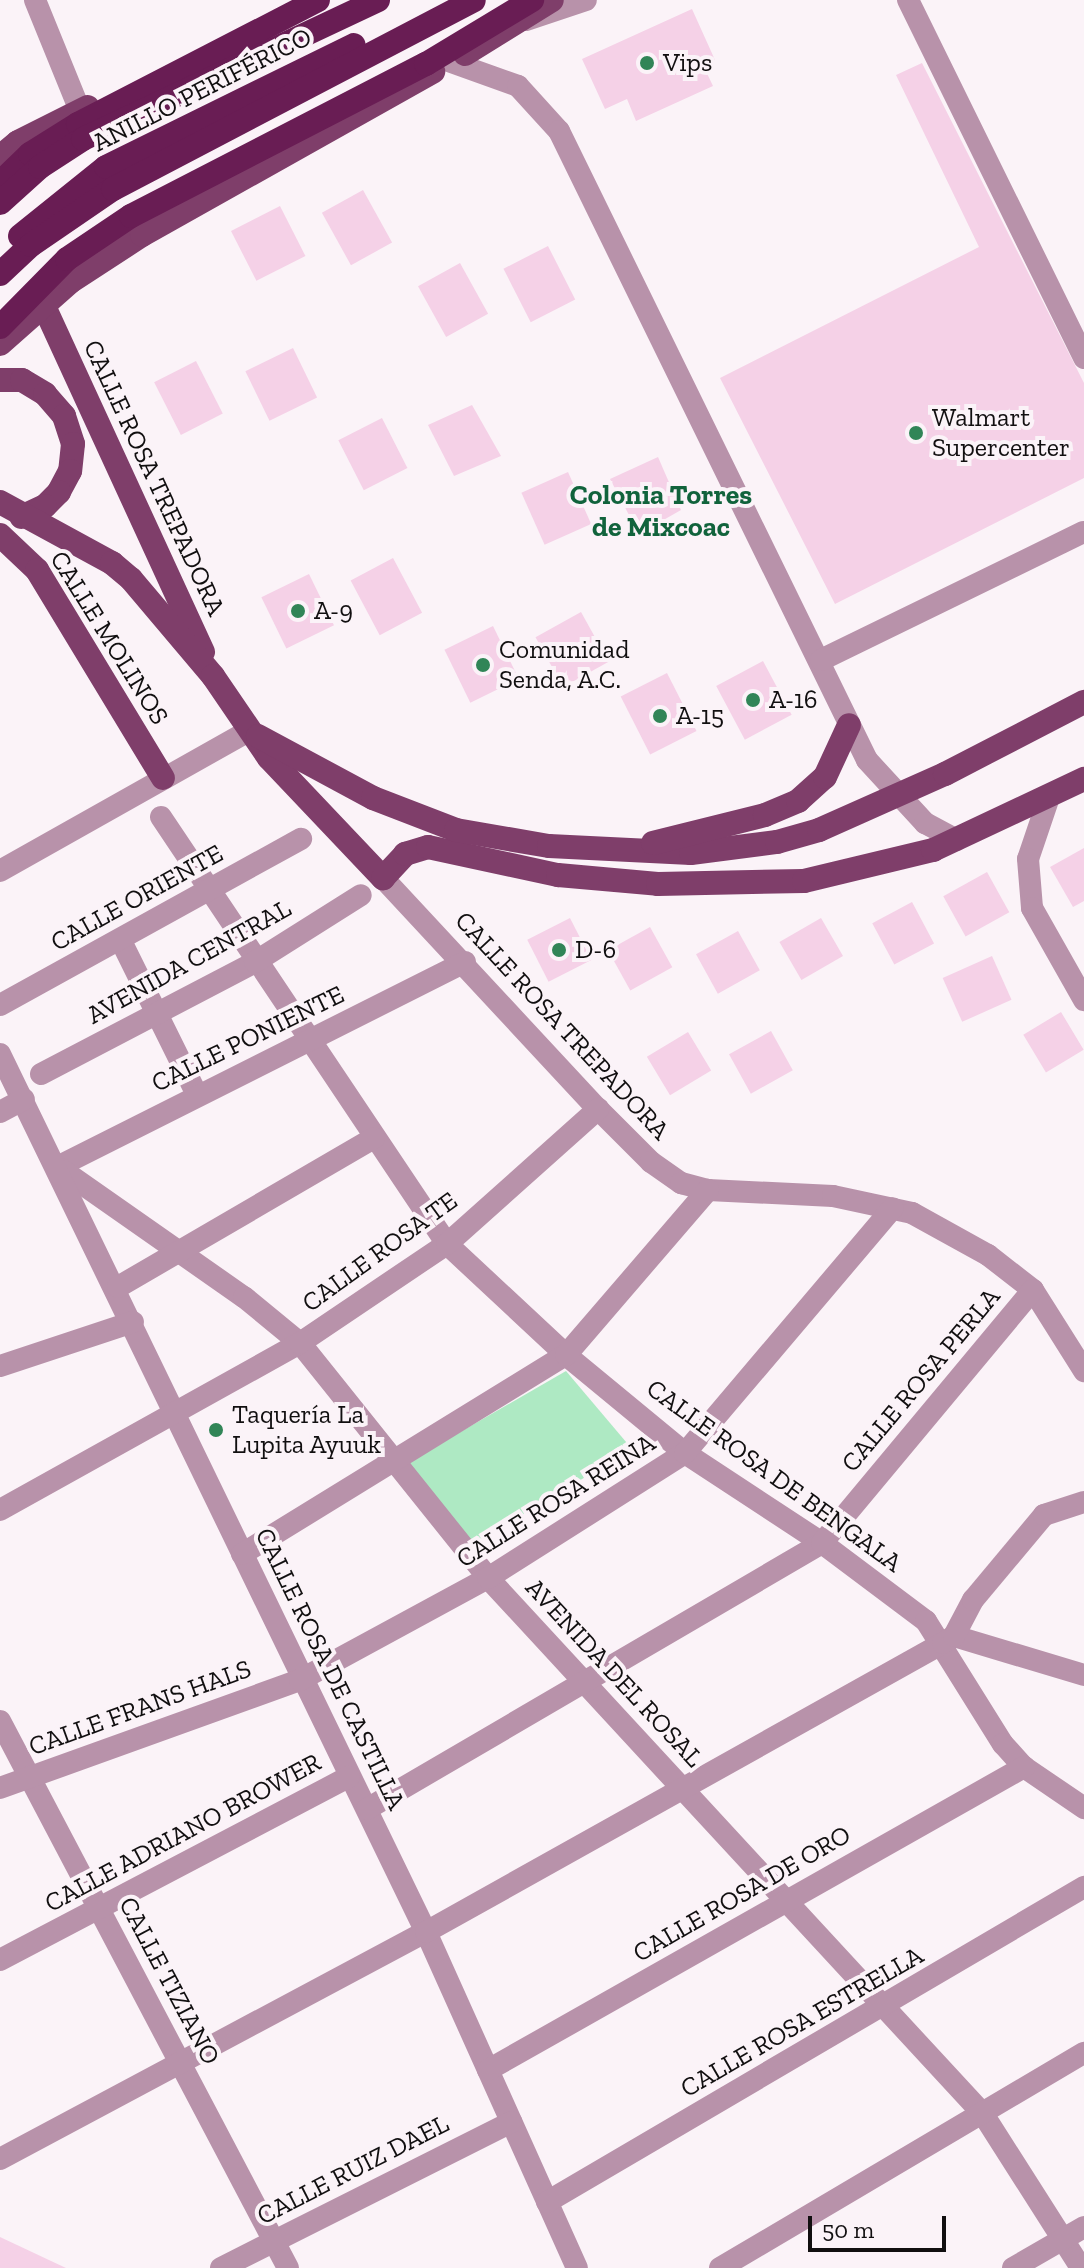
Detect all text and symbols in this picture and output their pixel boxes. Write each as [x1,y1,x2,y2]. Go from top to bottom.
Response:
street label: ANILLO PERIFÉRICO [87,21,317,159]
place label: Vips [663,47,712,79]
marker: Vips [638,54,656,72]
street label: CALLE ROSA TREPADORA [76,335,232,621]
place label: Walmart Supercenter [932,402,1070,464]
marker: Walmart Supercenter [907,424,925,442]
district label: Colonia Torres de Mixcoac [570,478,752,544]
street label: CALLE MOLINOS [43,546,175,730]
place label: A-9 [314,595,353,627]
marker: A-9 [289,602,307,620]
place label: Comunidad Senda, A.C. [499,634,629,696]
marker: Comunidad Senda, A.C. [474,656,492,674]
place label: A-16 [769,684,817,716]
marker: A-16 [744,691,762,709]
place label: A-15 [676,700,724,732]
marker: A-15 [651,707,669,725]
street label: CALLE ORIENTE [45,838,229,958]
street label: AVENIDA CENTRAL [81,893,297,1031]
street label: CALLE ROSA TREPADORA [448,905,676,1147]
place label: D-6 [575,934,616,966]
marker: D-6 [550,941,568,959]
street label: CALLE PONIENTE [147,979,349,1099]
street label: CALLE ROSA TE [296,1185,464,1319]
street label: CALLE ROSA PERLA [835,1281,1007,1479]
street label: CALLE ROSA DE BENGALA [640,1373,908,1579]
place label: Taquería La Lupita Ayuuk [232,1399,382,1460]
marker: Taquería La Lupita Ayuuk [207,1421,225,1439]
street label: CALLE ROSA REINA [451,1427,661,1575]
street label: CALLE ROSA DE CASTILLA [248,1523,412,1815]
street label: AVENIDA DEL ROSAL [518,1572,710,1774]
street label: CALLE FRANS HALS [25,1653,255,1763]
street label: CALLE ADRIANO BROWER [39,1747,327,1919]
street label: CALLE ROSA DE ORO [627,1819,857,1969]
street label: CALLE TIZIANO [112,1892,226,2070]
street label: CALLE ROSA ESTRELLA [675,1940,929,2104]
street label: CALLE RUIZ DAEL [252,2108,454,2232]
scale bar [812,2200,950,2250]
text: 50 m [822,2215,874,2244]

